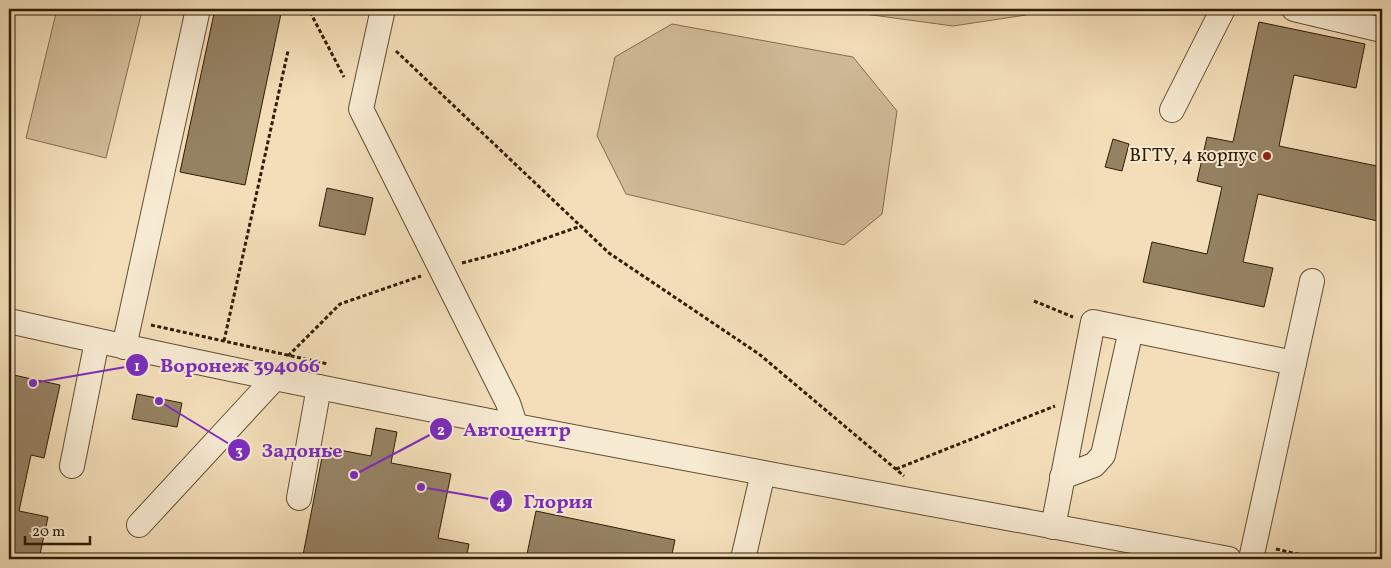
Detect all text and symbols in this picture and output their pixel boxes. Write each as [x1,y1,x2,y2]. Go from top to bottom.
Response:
place label: ВГТУ, 4 корпус [1129,143,1257,169]
marker: ВГТУ, 4 корпус [1261,150,1273,162]
callout: Воронеж 394066 [125,348,330,383]
text: Воронеж 394066 [160,353,320,381]
text: 1 [134,357,140,378]
callout: Автоцентр [428,412,581,447]
text: Автоцентр [463,417,571,445]
text: 2 [437,421,445,442]
callout: Задонье [227,432,352,467]
text: Задонье [262,438,342,466]
text: 3 [235,441,243,462]
callout: Глория [488,483,603,518]
text: Глория [523,489,593,517]
text: 4 [496,492,506,513]
scale bar [25,513,90,545]
text: 20 m [32,522,65,543]

